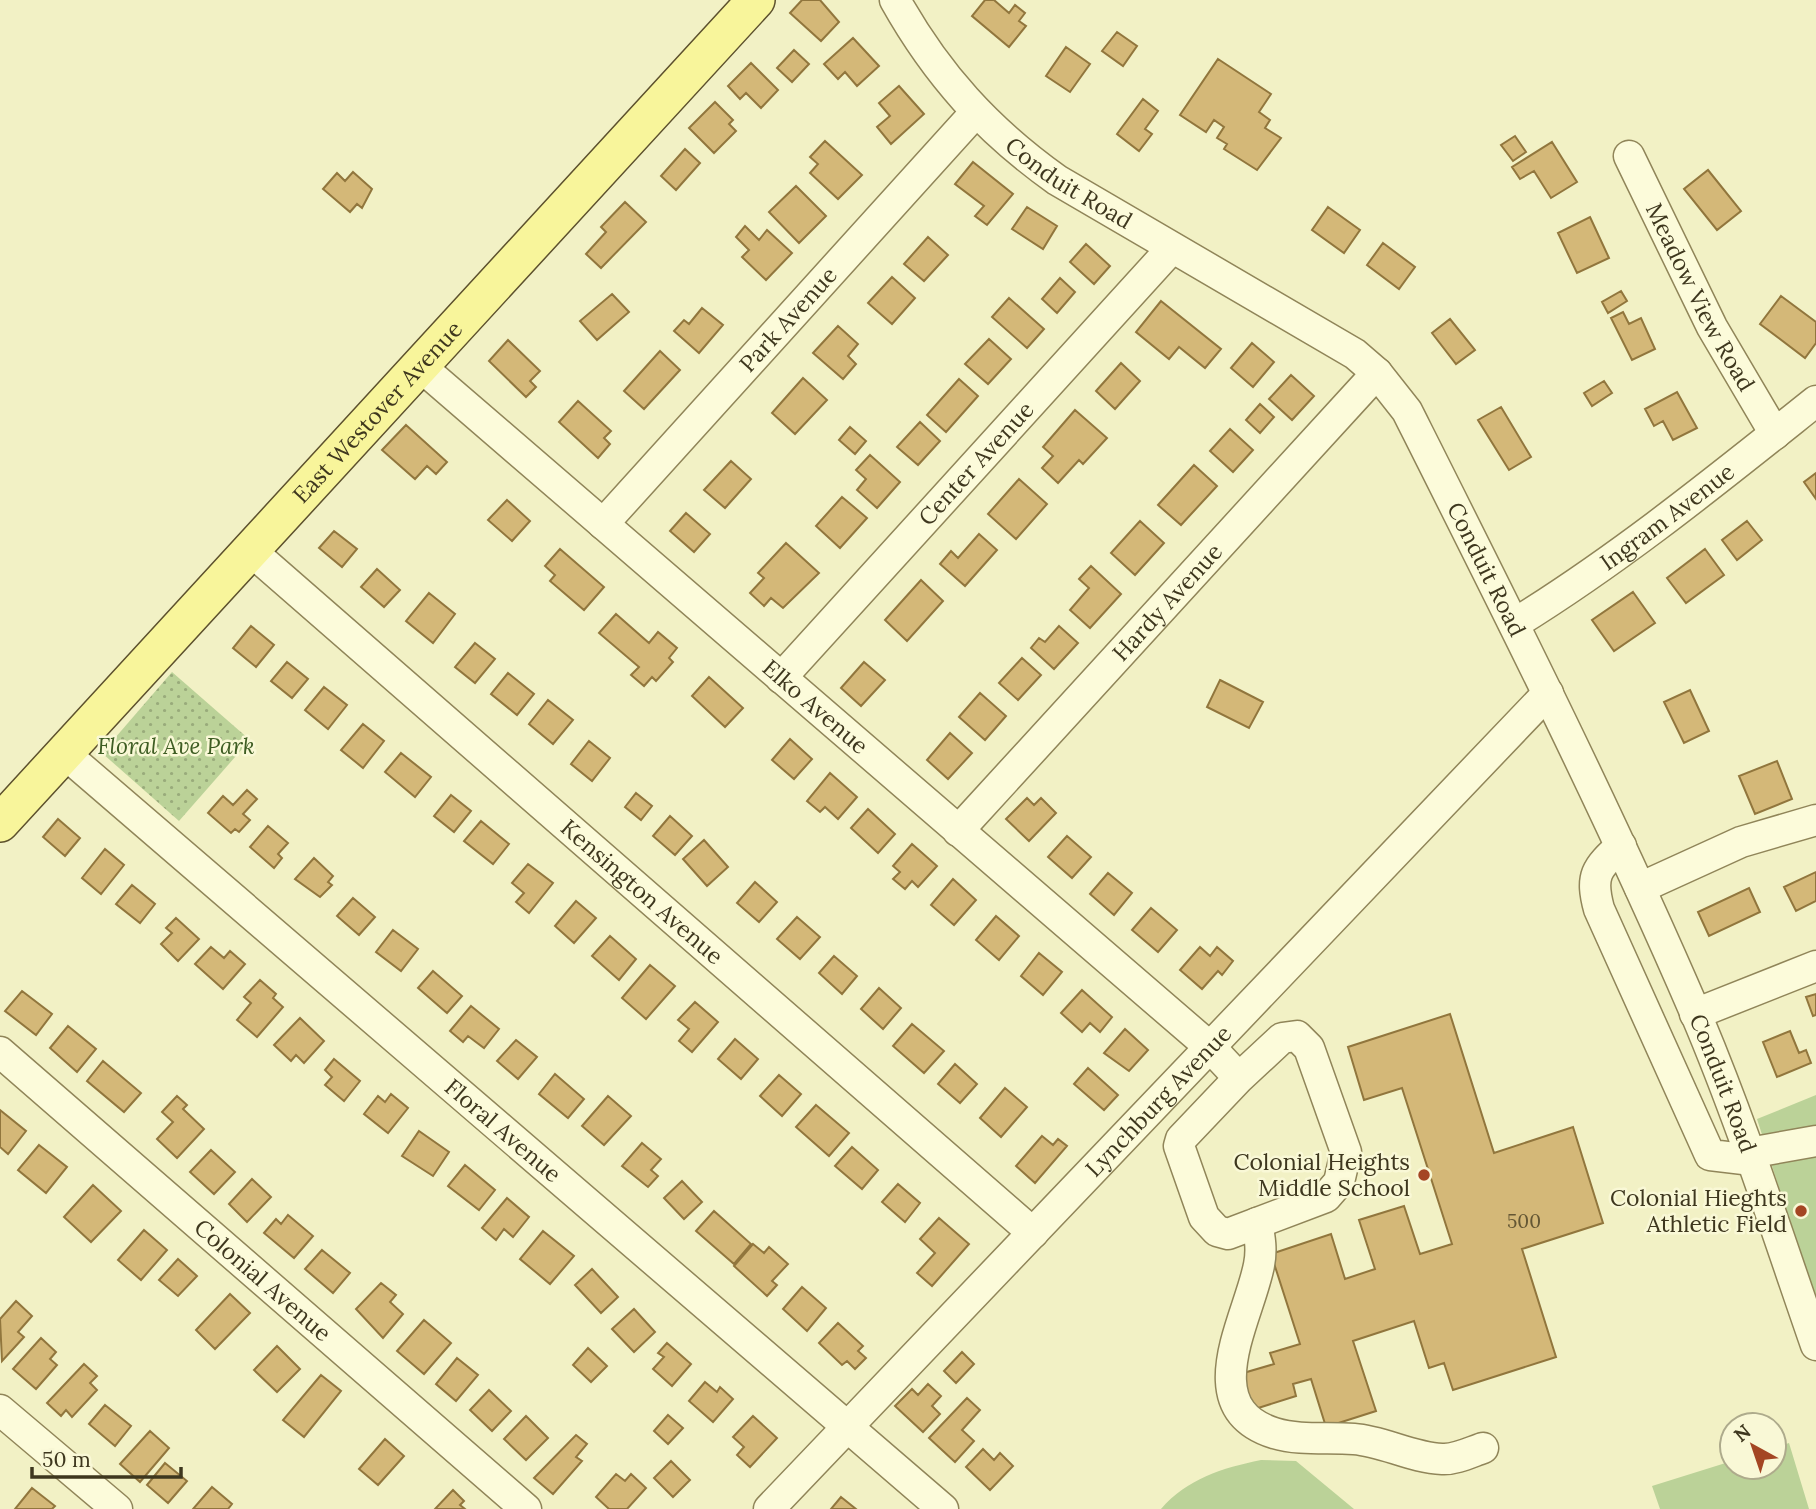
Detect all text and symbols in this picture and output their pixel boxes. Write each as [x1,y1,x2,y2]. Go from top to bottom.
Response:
street label: Conduit Road [1000,131,1138,235]
street label: Meadow View Road [1640,198,1762,396]
street label: Park Avenue [733,260,843,378]
street label: East Westover Avenue [286,315,468,509]
street label: Center Avenue [912,395,1040,531]
street label: Ingram Avenue [1594,457,1740,576]
street label: Conduit Road [1441,497,1532,641]
street label: Hardy Avenue [1106,537,1228,667]
street label: Elko Avenue [757,653,875,760]
park label: Floral Ave Park [97,731,255,760]
street label: Kensington Avenue [555,813,729,970]
street label: Conduit Road [1683,1009,1763,1157]
street label: Lynchburg Avenue [1079,1019,1237,1183]
street label: Floral Avenue [439,1072,568,1188]
place label: Colonial Heights Middle School [1233,1147,1410,1202]
marker: Colonial Heights Middle School [1416,1167,1432,1183]
place label: Colonial Hieghts Athletic Field [1610,1183,1787,1238]
marker: Colonial Hieghts Athletic Field [1793,1203,1809,1219]
house number: 500 [1507,1209,1541,1233]
street label: Colonial Avenue [189,1213,337,1347]
north arrow [1718,1411,1788,1481]
text: N [1729,1419,1756,1447]
scale bar [32,1436,180,1480]
text: 50 m [42,1446,91,1473]

